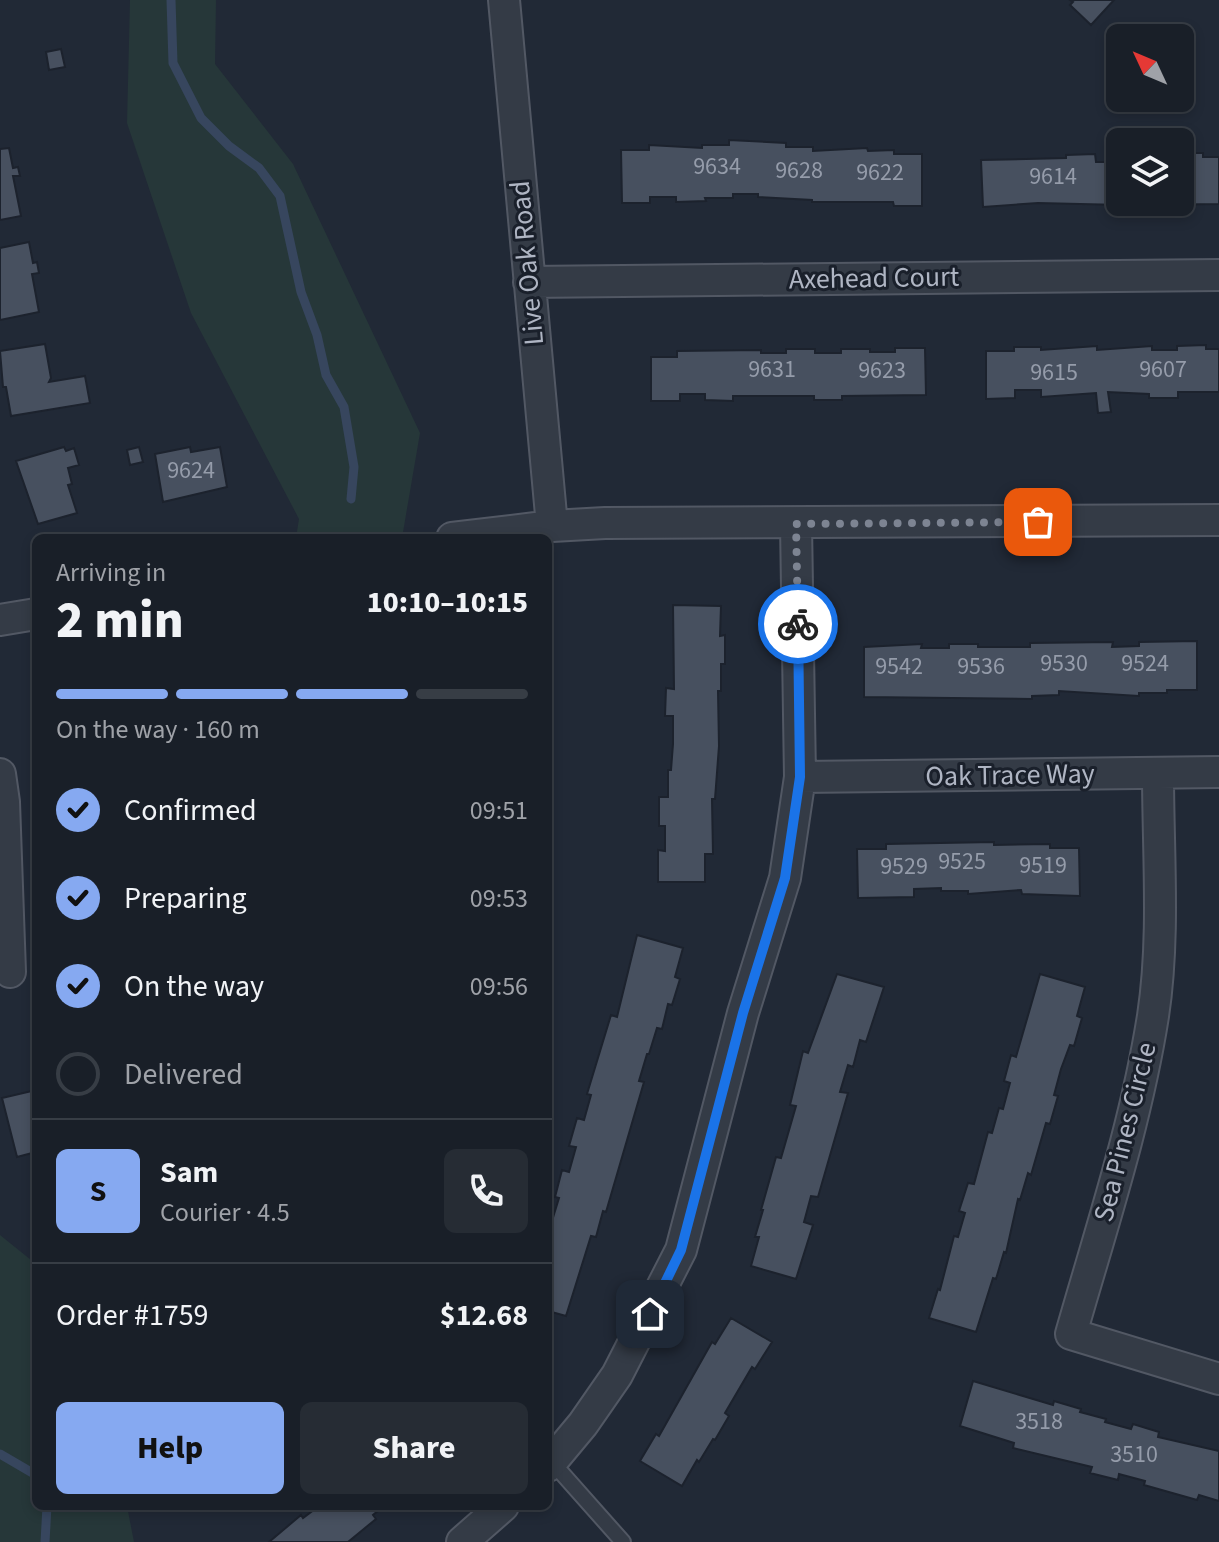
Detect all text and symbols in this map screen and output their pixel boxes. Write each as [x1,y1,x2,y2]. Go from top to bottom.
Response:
north arrow [1106,24,1194,112]
map controls [1106,24,1194,216]
button: layers [1106,128,1194,216]
house number: 9634 [693,149,741,184]
house number: 9628 [775,153,823,188]
house number: 9622 [856,155,904,190]
house number: 9614 [1029,159,1077,194]
street label: Live Oak Road [500,179,554,347]
street label: Axehead Court [788,257,960,299]
house number: 9631 [748,352,796,387]
house number: 9607 [1139,352,1187,387]
house number: 9623 [858,353,906,388]
house number: 9615 [1030,355,1078,390]
house number: 9624 [167,453,215,488]
pin [1004,488,1072,556]
icon: bag [1016,500,1060,544]
text: Arriving in [56,554,166,591]
text: 10:10–10:15 [367,581,528,624]
text: 2 min [56,584,184,658]
courier [758,584,838,664]
icon: bike [776,602,820,646]
house number: 9530 [1040,646,1088,681]
house number: 9524 [1121,646,1169,681]
house number: 9542 [875,649,923,684]
house number: 9536 [957,649,1005,684]
text: On the way · 160 m [56,711,260,748]
street label: Oak Trace Way [925,754,1095,796]
icon: check [56,788,100,832]
text: Confirmed [124,789,257,832]
text: 09:51 [470,792,528,829]
house number: 9525 [938,844,986,879]
house number: 9519 [1019,848,1067,883]
house number: 9529 [880,849,928,884]
icon: check [56,876,100,920]
text: Preparing [124,877,247,920]
text: 09:53 [470,880,528,917]
icon: check [56,964,100,1008]
text: On the way [124,965,264,1008]
text: 09:56 [470,968,528,1005]
street label: Sea Pines Circle [1083,1038,1167,1226]
text: Delivered [124,1053,243,1096]
button: phone [444,1149,528,1233]
text: Sam [160,1151,218,1194]
text: S [90,1170,106,1213]
text: Courier · 4.5 [160,1194,290,1231]
pin [616,1280,684,1348]
icon: home [628,1292,672,1336]
text: Order #1759 [56,1294,209,1337]
text: $12.68 [440,1294,528,1337]
button: Help [56,1402,284,1494]
button: Share [300,1402,528,1494]
house number: 3518 [1015,1404,1063,1439]
house number: 3510 [1110,1437,1158,1472]

